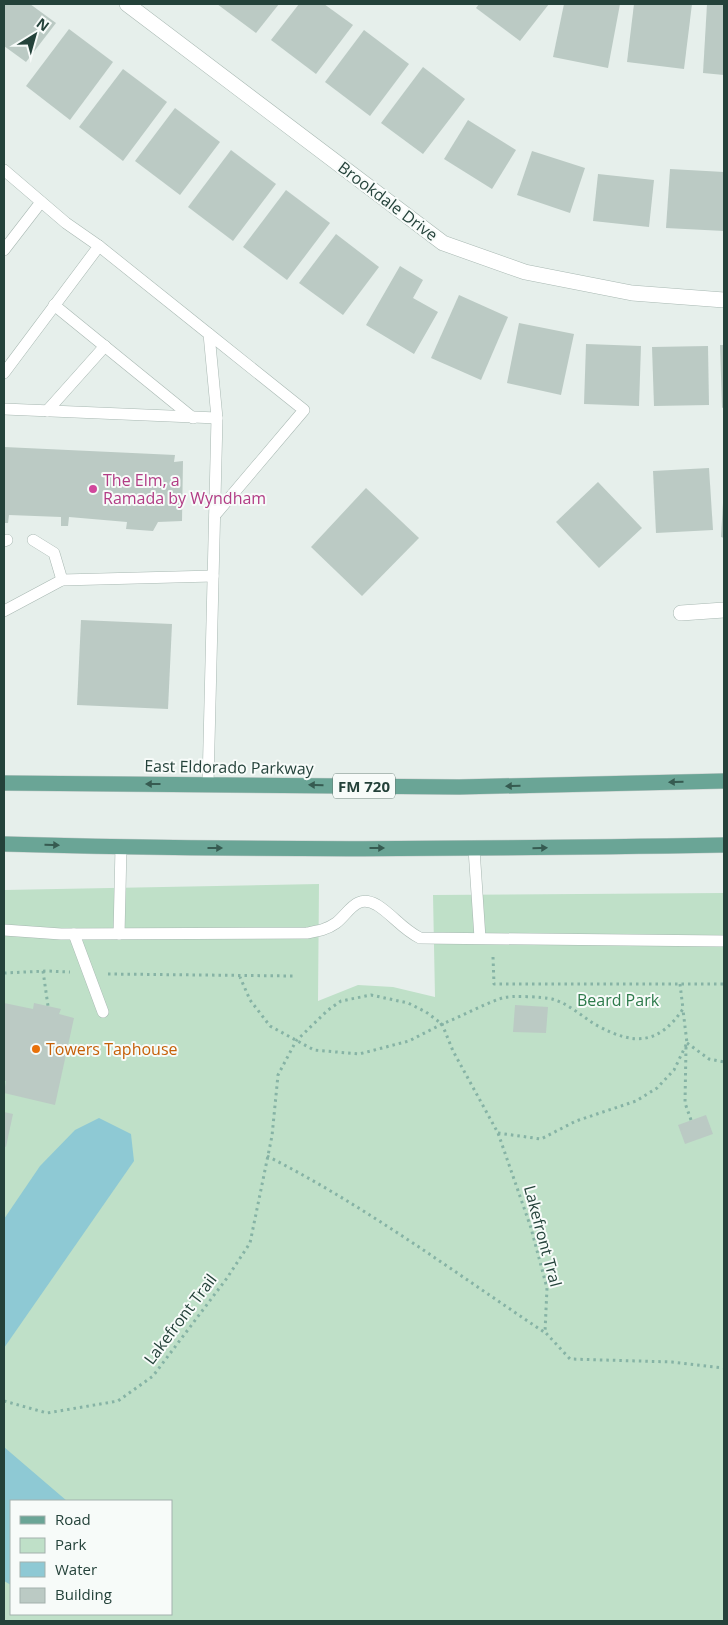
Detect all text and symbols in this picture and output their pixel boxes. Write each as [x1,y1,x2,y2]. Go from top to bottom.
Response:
north arrow [10,10,60,60]
text: N [33,13,53,35]
street label: Brookdale Drive [334,156,442,246]
place label: The Elm, a Ramada by Wyndham [103,469,266,509]
marker: The Elm, a Ramada by Wyndham [87,483,99,495]
street label: East Eldorado Parkway [144,755,315,779]
road number: FM 720 [333,774,395,798]
one-way arrow [667,778,683,786]
one-way arrow [145,780,161,788]
one-way arrow [307,781,323,789]
one-way arrow [505,782,521,790]
one-way arrow [45,841,61,849]
one-way arrow [207,844,223,852]
one-way arrow [370,844,386,852]
one-way arrow [532,844,548,852]
park label: Beard Park [577,989,660,1011]
place label: Towers Taphouse [46,1038,178,1060]
marker: Towers Taphouse [30,1043,42,1055]
street label: Lakefront Tral [519,1183,567,1289]
street label: Lakefront Trail [139,1269,221,1369]
legend [10,1500,172,1615]
text: Road [55,1509,91,1529]
text: Park [55,1534,86,1554]
text: Water [55,1559,97,1579]
text: Building [55,1584,112,1604]

